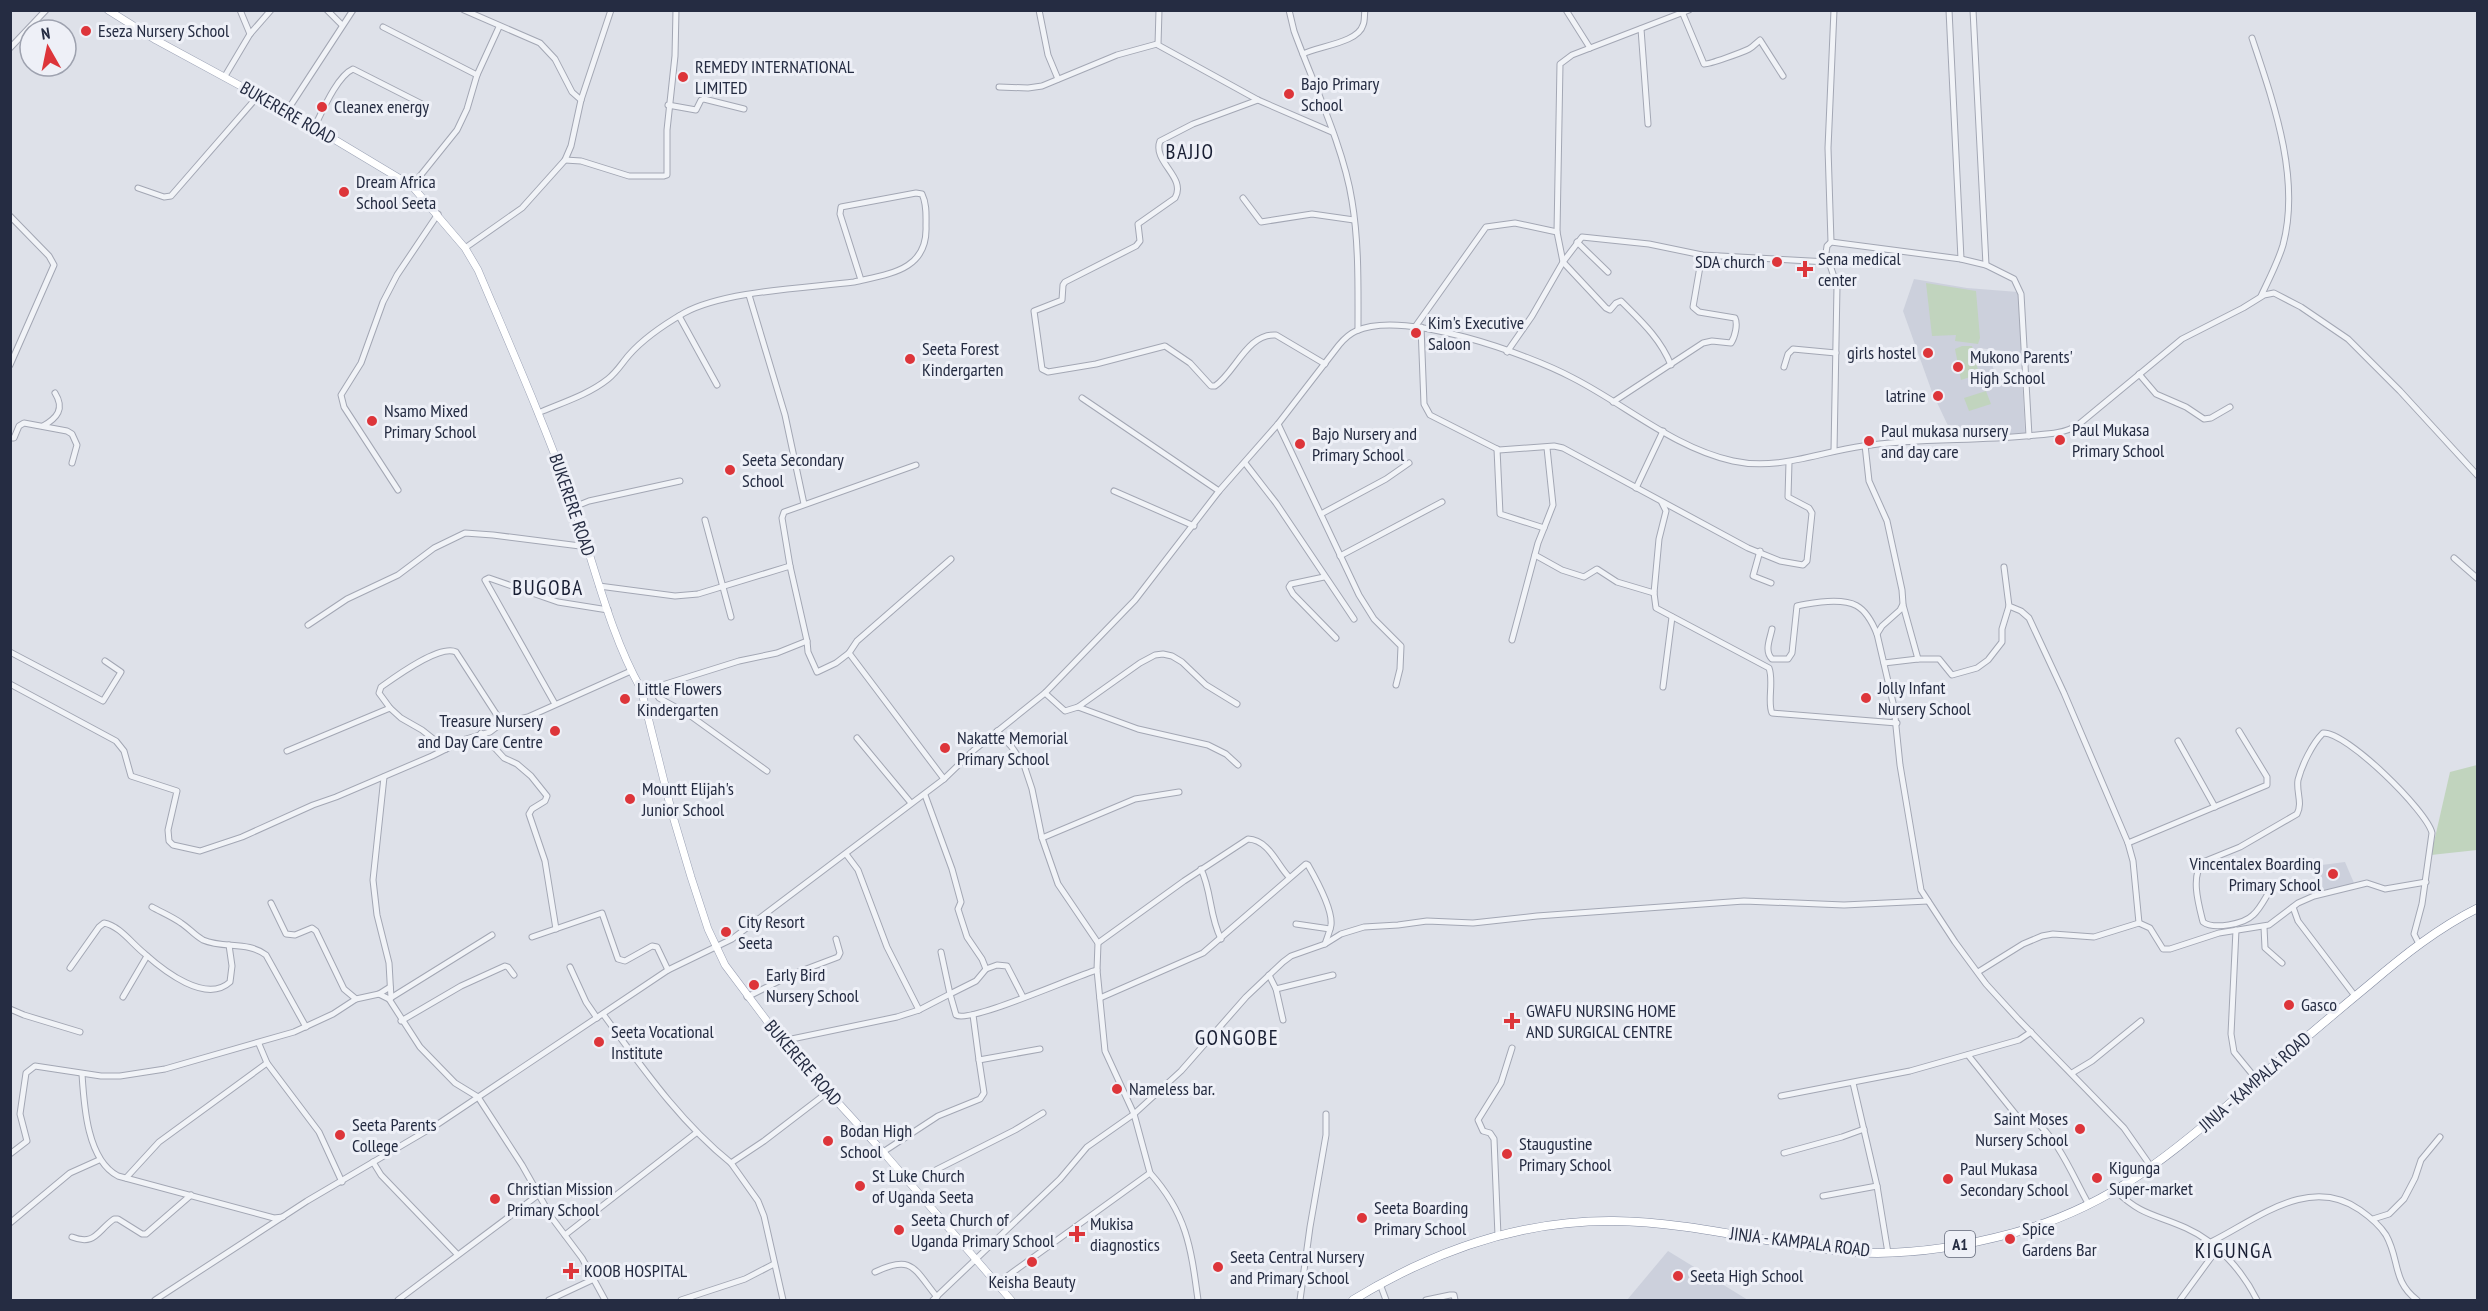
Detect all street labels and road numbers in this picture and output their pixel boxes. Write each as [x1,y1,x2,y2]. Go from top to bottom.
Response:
street label: BUKERERE ROAD [236,76,340,149]
street label: BUKERERE ROAD [544,451,601,559]
street label: BUKERERE ROAD [760,1015,847,1110]
street label: JINJA - KAMPALA ROAD [2193,1027,2315,1137]
street label: JINJA - KAMPALA ROAD [1728,1221,1871,1262]
road number: A1 [1945,1231,1975,1257]

